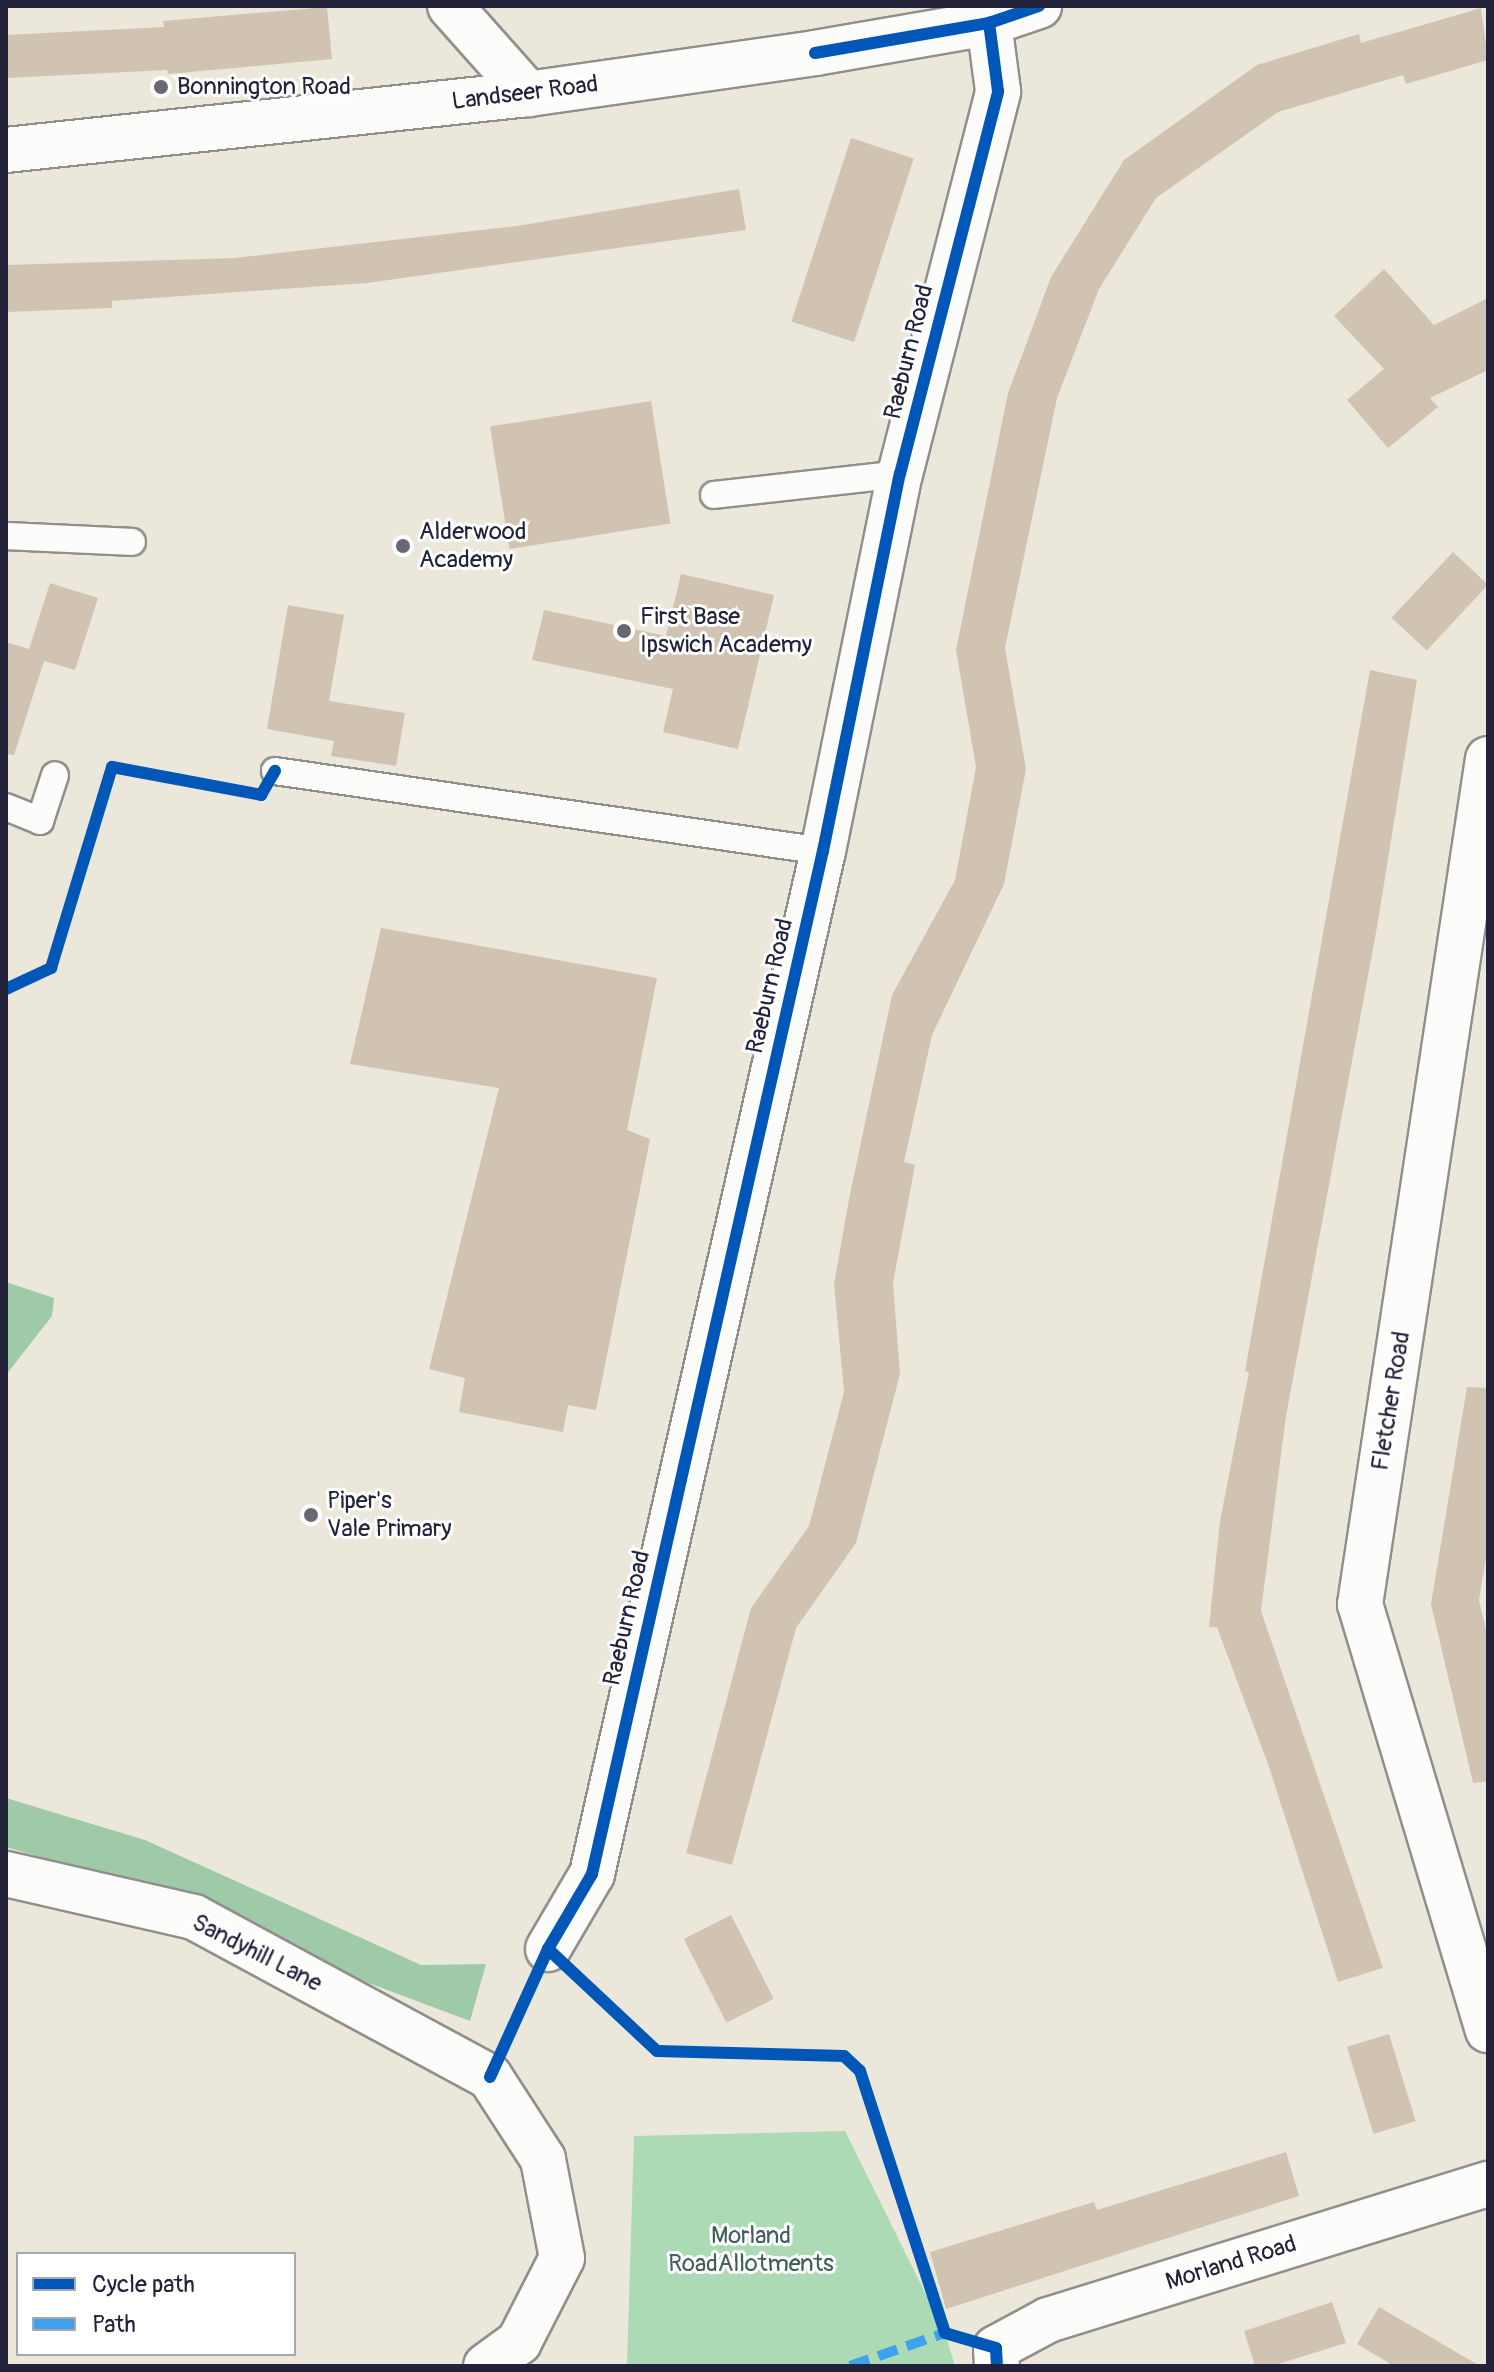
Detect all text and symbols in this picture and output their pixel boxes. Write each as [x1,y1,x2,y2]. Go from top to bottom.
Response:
street label: Landseer Road [450,70,600,116]
place label: Bonnington Road [177,73,351,101]
marker: Bonnington Road [152,78,170,96]
street label: Raeburn Road [878,282,940,422]
place label: Alderwood Academy [419,518,526,574]
marker: Alderwood Academy [394,537,412,555]
place label: First Base Ipswich Academy [640,603,812,659]
marker: First Base Ipswich Academy [615,622,633,640]
street label: Raeburn Road [740,916,800,1056]
street label: Fletcher Road [1366,1329,1416,1473]
place label: Piper's Vale Primary [327,1487,452,1543]
marker: Piper's Vale Primary [302,1506,320,1524]
street label: Raeburn Road [597,1548,657,1688]
street label: Sandyhill Lane [187,1908,327,1998]
park label: Morland RoadAllotments [668,2222,834,2278]
street label: Morland Road [1162,2229,1300,2297]
legend [16,2252,296,2356]
text: Cycle path [92,2270,195,2299]
text: Path [92,2310,136,2339]

